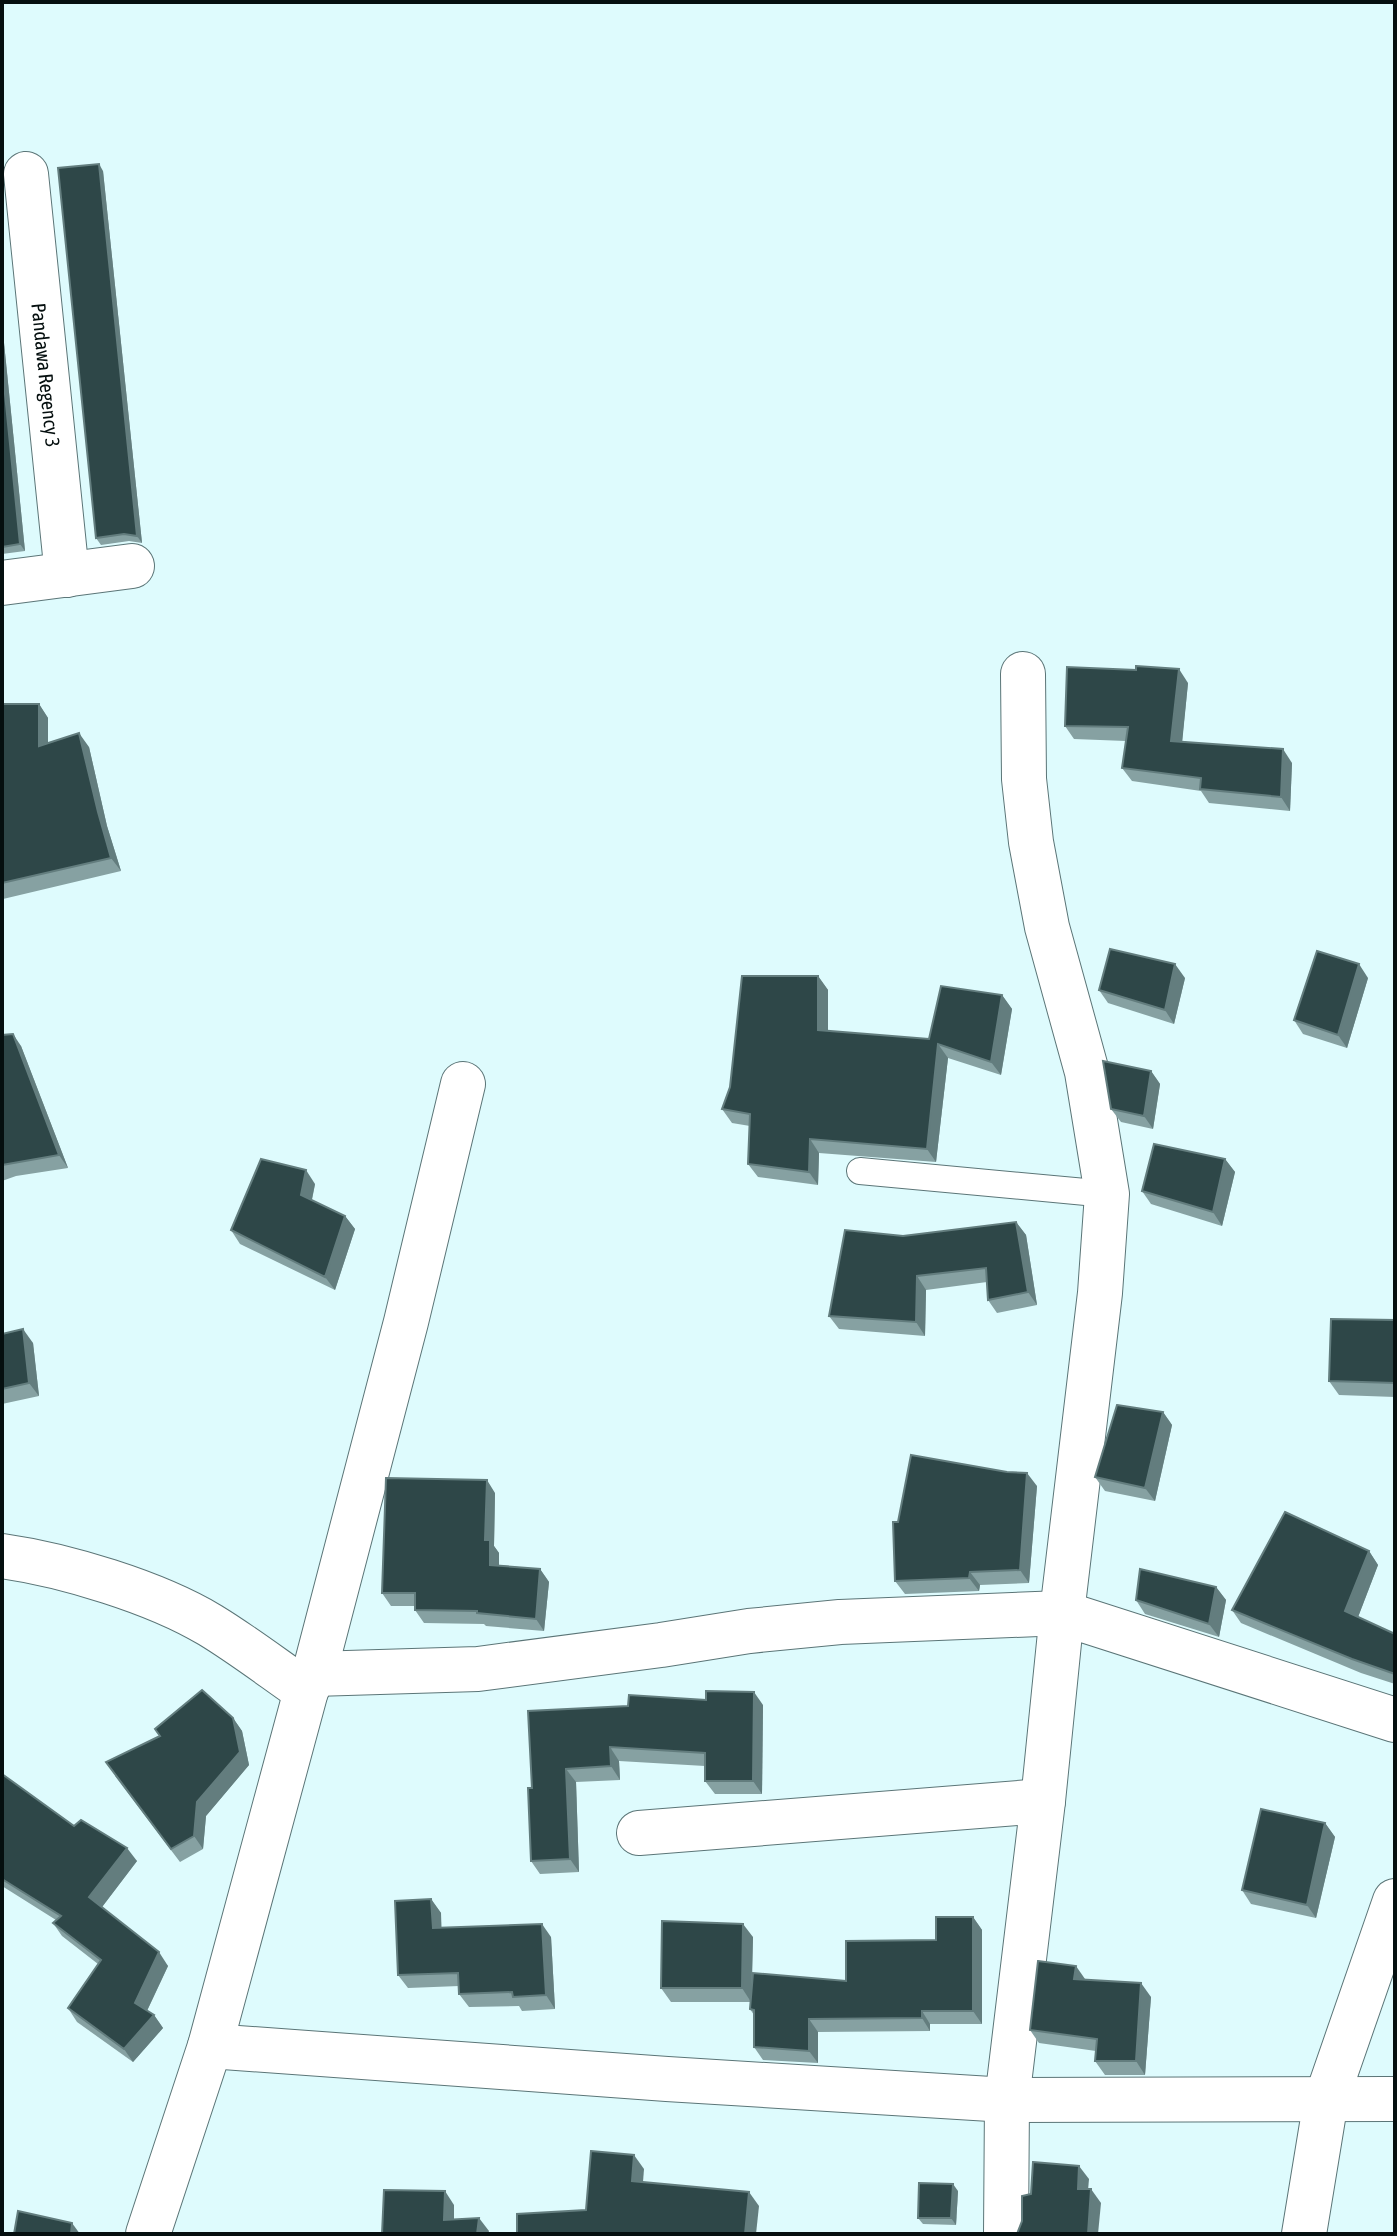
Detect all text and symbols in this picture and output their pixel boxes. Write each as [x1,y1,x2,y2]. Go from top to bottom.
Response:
street label: Pandawa Regency 3 [28,302,65,448]

